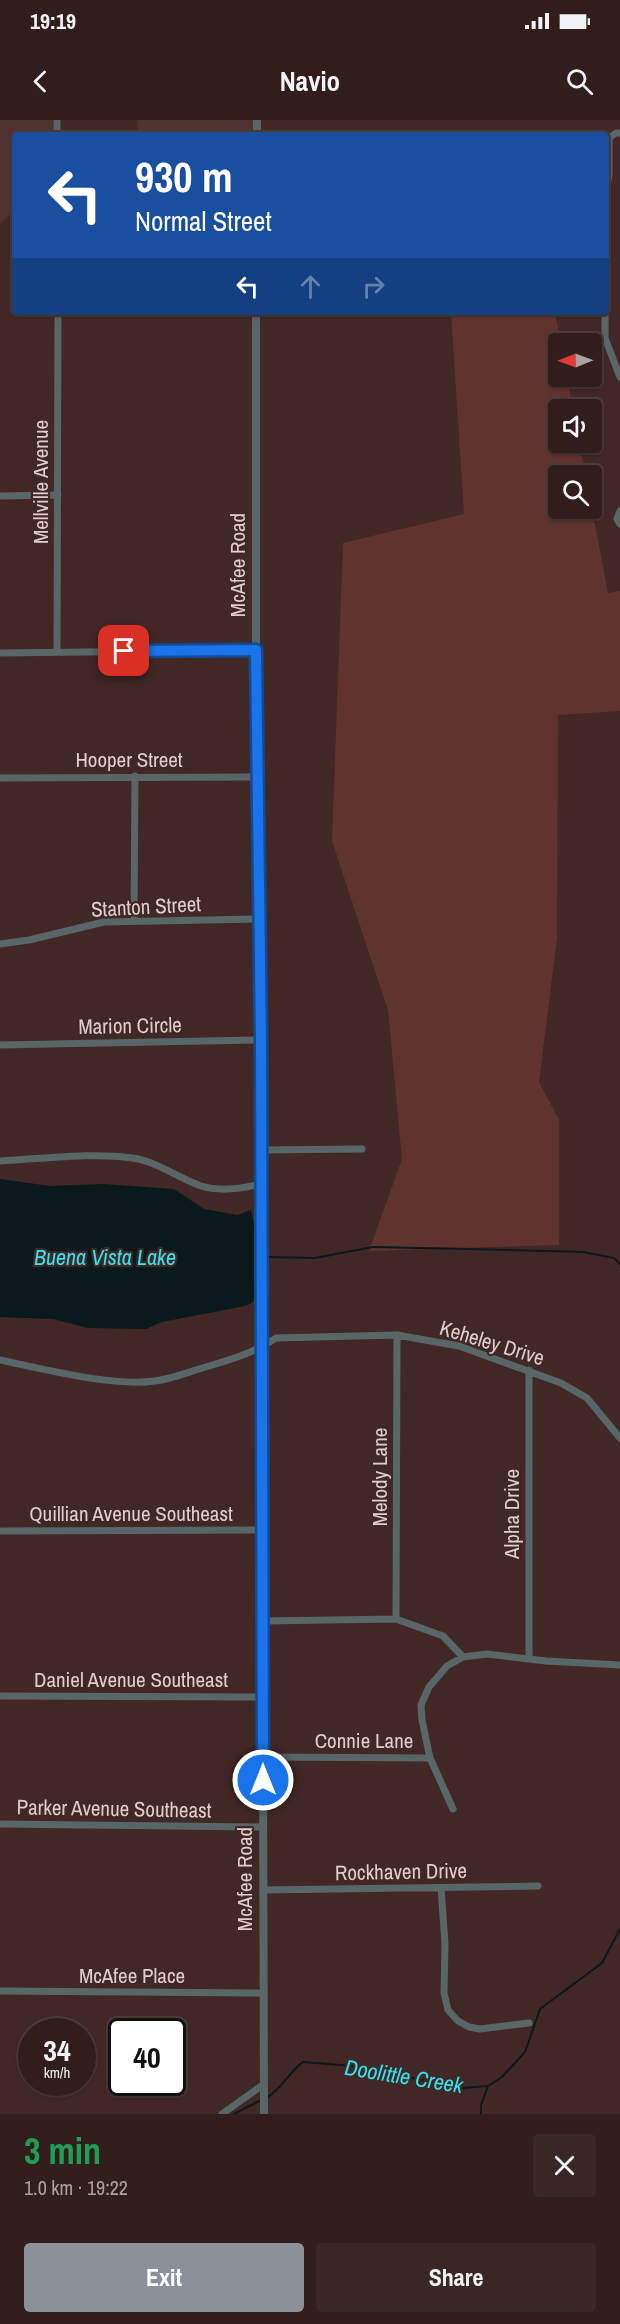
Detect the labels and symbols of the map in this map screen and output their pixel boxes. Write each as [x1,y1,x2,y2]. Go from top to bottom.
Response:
north arrow [548,333,602,387]
street label: Mellville Avenue [26,420,55,544]
street label: McAfee Road [223,513,252,617]
pin [98,625,149,676]
street label: Hooper Street [75,745,183,774]
street label: Stanton Street [90,889,202,924]
street label: Marion Circle [78,1010,182,1041]
water label: Buena Vista Lake [34,1242,176,1272]
street label: Keheley Drive [436,1313,548,1372]
street label: Melody Lane [365,1428,394,1526]
street label: Alpha Drive [497,1469,526,1560]
street label: Quillian Avenue Southeast [29,1499,233,1528]
street label: Daniel Avenue Southeast [34,1665,228,1694]
street label: Connie Lane [315,1726,413,1755]
position arrow [231,1748,295,1812]
street label: Parker Avenue Southeast [16,1792,212,1825]
street label: McAfee Road [230,1827,259,1931]
street label: Rockhaven Drive [335,1856,467,1887]
street label: McAfee Place [79,1961,185,1990]
speed limit sign: 40 [108,2018,186,2096]
water label: Doolittle Creek [343,2052,466,2100]

